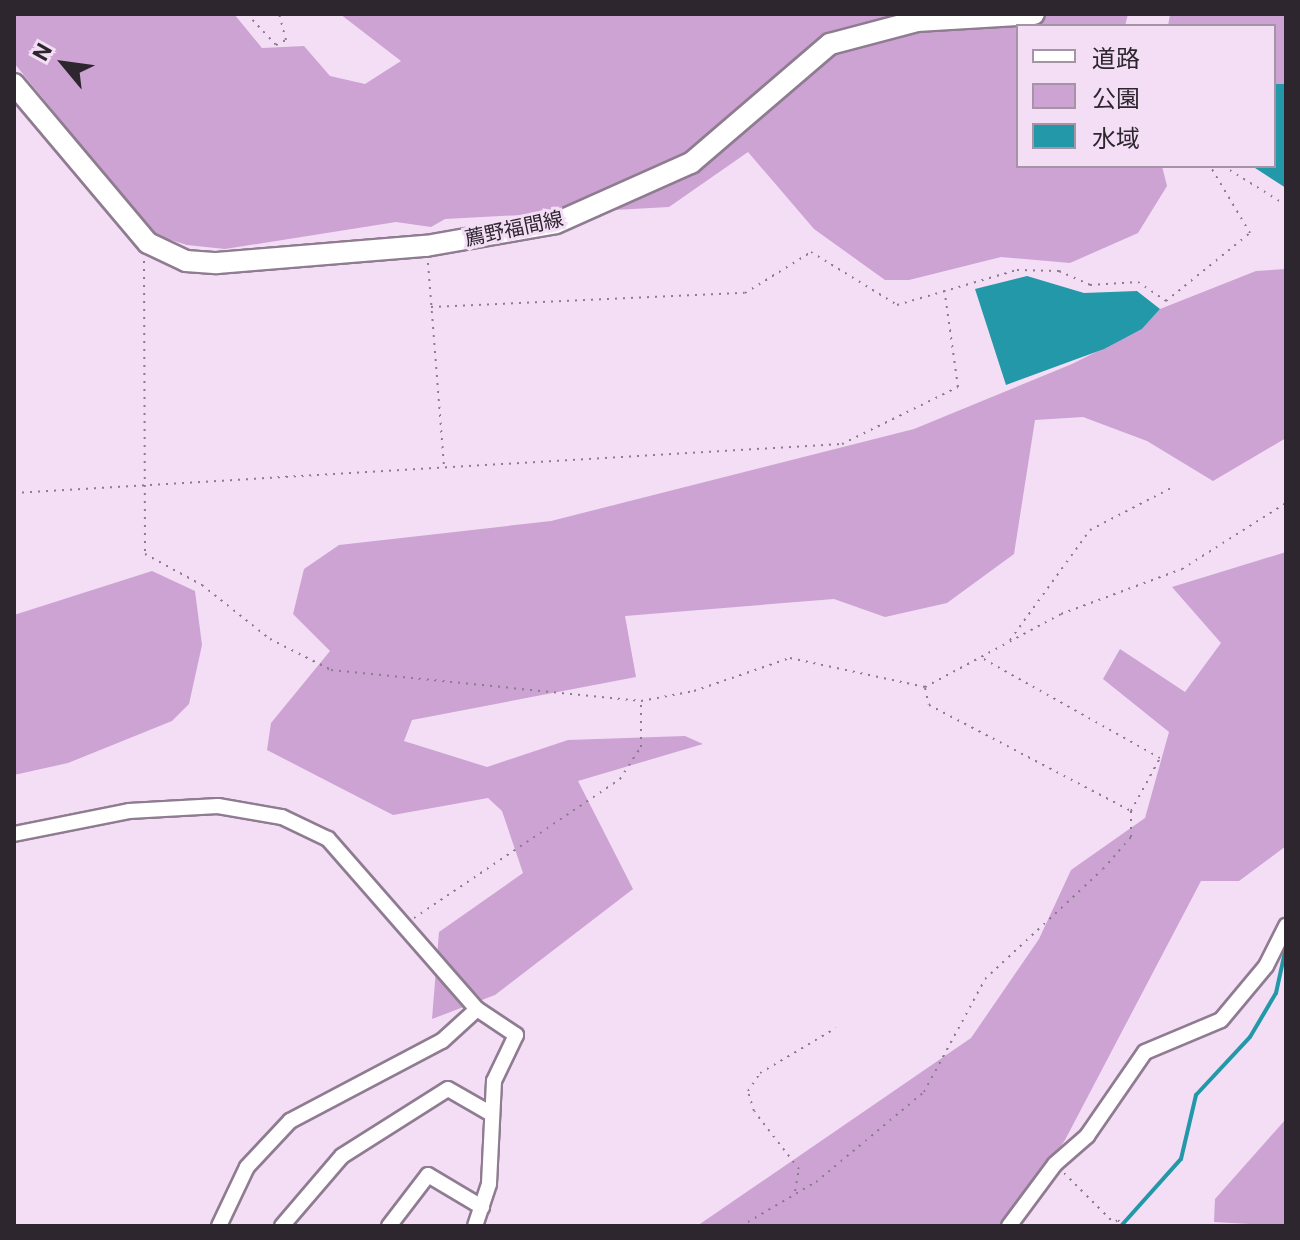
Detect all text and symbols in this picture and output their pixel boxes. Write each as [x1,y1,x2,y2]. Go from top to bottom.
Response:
north arrow [24,24,104,104]
legend [1016,24,1276,168]
text: N [28,39,57,65]
text: 道路 [1092,45,1140,73]
text: 公園 [1092,85,1140,113]
text: 水域 [1092,125,1140,153]
street label: 薦野福間線 [463,207,565,251]

